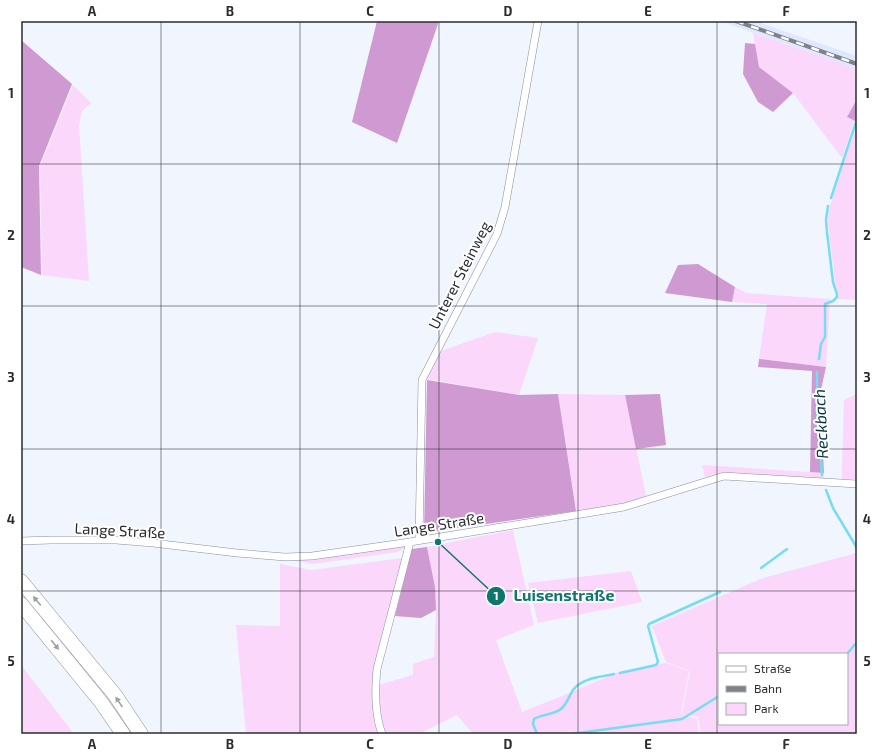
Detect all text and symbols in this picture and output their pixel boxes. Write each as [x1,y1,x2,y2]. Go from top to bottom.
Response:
text: A [88,3,97,19]
text: B [226,3,234,19]
text: C [366,3,374,19]
text: D [504,3,513,19]
text: E [644,3,652,19]
text: F [782,3,790,19]
text: 1 [8,85,14,101]
text: 1 [864,85,870,101]
street label: Unterer Steinweg [424,217,494,332]
text: 2 [7,227,15,243]
text: 2 [863,227,871,243]
text: 3 [7,369,15,385]
text: 3 [863,369,871,385]
water label: Reckbach [809,389,831,459]
street label: Lange Straße [393,508,485,540]
text: 4 [7,511,15,527]
text: 4 [863,511,871,527]
street label: Lange Straße [74,519,166,541]
callout: Luisenstraße [486,582,622,610]
text: Luisenstraße [514,585,614,604]
text: 1 [493,588,499,602]
one-way arrow [33,595,42,606]
one-way arrow [51,639,59,650]
text: 5 [7,653,15,669]
legend [718,653,848,725]
text: 5 [863,653,871,669]
text: Straße [754,661,791,675]
text: Bahn [754,681,782,695]
one-way arrow [115,696,123,707]
text: Park [754,701,779,715]
text: A [88,736,97,752]
text: B [226,736,234,752]
text: C [366,736,374,752]
text: D [504,736,513,752]
text: E [644,736,652,752]
text: F [782,736,790,752]

